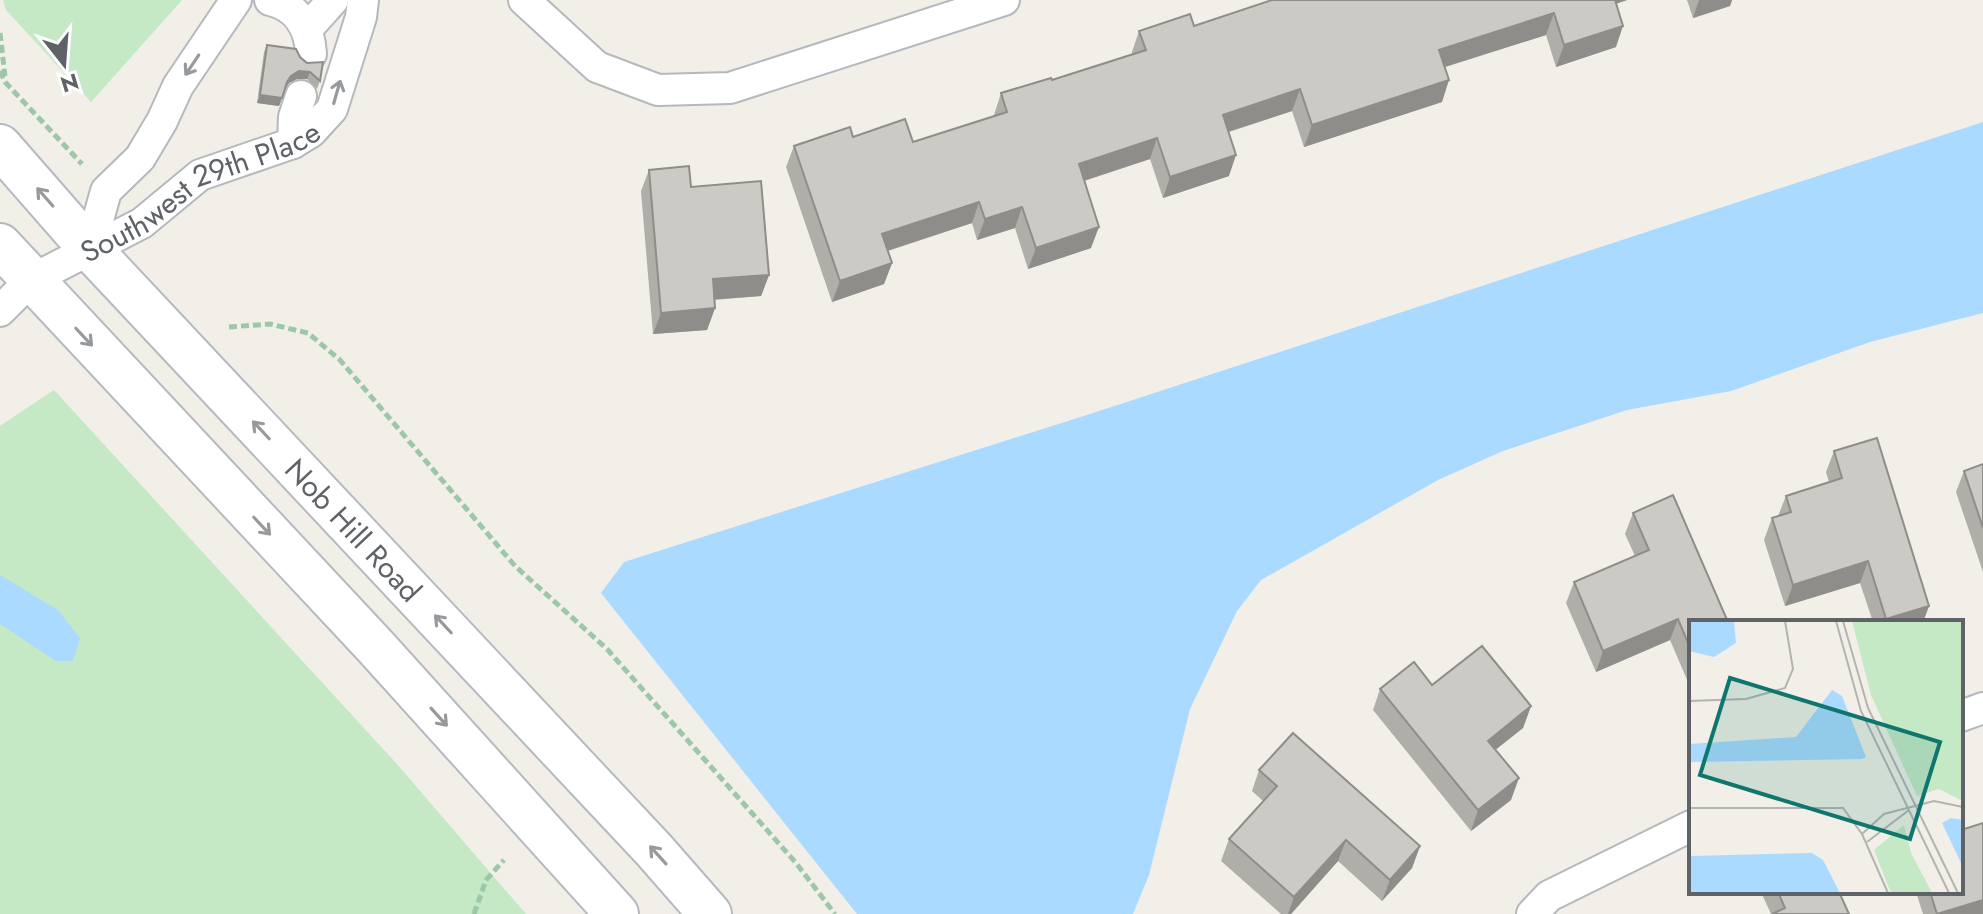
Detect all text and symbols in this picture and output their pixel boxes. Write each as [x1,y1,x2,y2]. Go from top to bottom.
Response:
north arrow [24,24,104,104]
one-way arrow [184,53,201,75]
text: N [57,65,83,101]
one-way arrow [330,80,345,106]
street label: Southwest 29th Place [72,110,328,273]
one-way arrow [36,188,54,208]
one-way arrow [75,326,93,346]
one-way arrow [252,421,271,440]
street label: Nob Hill Road [275,449,432,611]
one-way arrow [253,516,272,536]
one-way arrow [434,615,453,634]
inset map [1689,620,1963,894]
one-way arrow [429,706,448,727]
one-way arrow [650,846,668,866]

